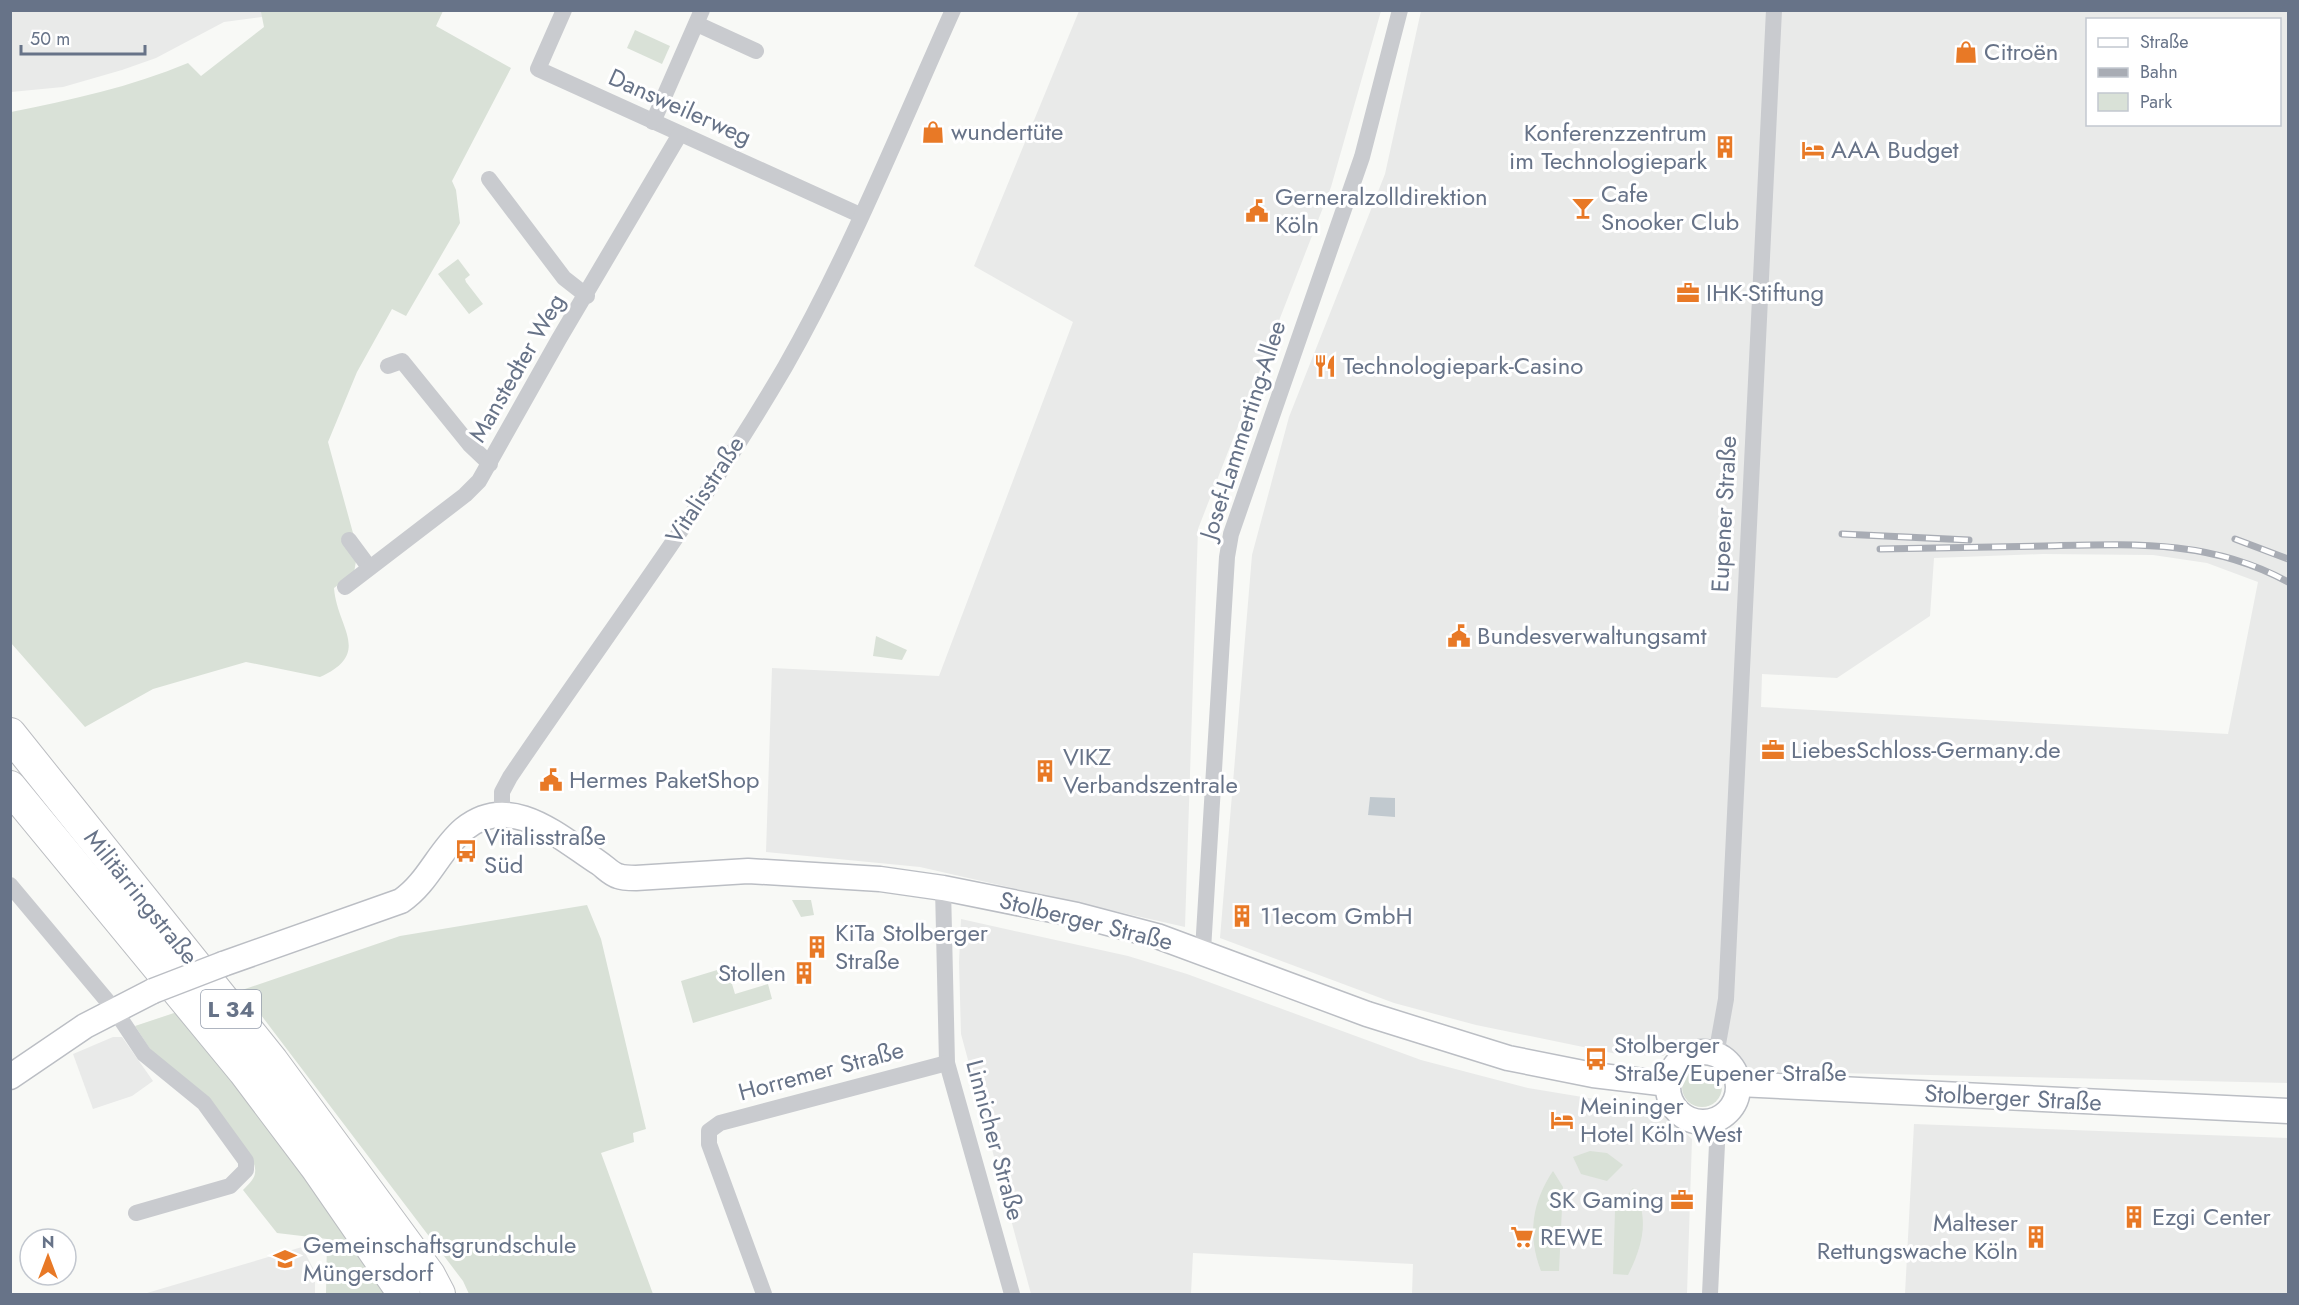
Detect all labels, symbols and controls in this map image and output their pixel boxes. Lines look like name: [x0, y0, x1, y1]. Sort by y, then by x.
scale bar: [21, 18, 146, 56]
legend: [2086, 18, 2281, 126]
text: 50 m: [30, 26, 70, 52]
text: Straße: [2140, 29, 2188, 55]
place label: Citroën: [1984, 34, 2058, 69]
shop icon: Citroën: [1953, 39, 1979, 65]
street label: Dansweilerweg: [603, 59, 757, 154]
text: Bahn: [2140, 59, 2178, 85]
text: Park: [2140, 89, 2172, 115]
place label: wundertüte: [951, 114, 1063, 149]
place label: Konferenzzentrum im Technologiepark: [1509, 115, 1707, 178]
shop icon: wundertüte: [920, 119, 946, 145]
place label: AAA Budget: [1831, 132, 1959, 167]
building icon: Konferenzzentrum im Technologiepark: [1712, 134, 1738, 160]
hotel icon: AAA Budget: [1800, 137, 1826, 163]
place label: Cafe Snooker Club: [1601, 176, 1739, 239]
place label: Gerneralzolldirektion Köln: [1275, 179, 1488, 242]
bar icon: Cafe Snooker Club: [1570, 195, 1596, 221]
public building icon: Gerneralzolldirektion Köln: [1244, 198, 1270, 224]
place label: IHK-Stiftung: [1706, 275, 1824, 310]
office icon: IHK-Stiftung: [1675, 280, 1701, 306]
street label: Manstedter Weg: [460, 287, 573, 449]
street label: Josef-Lammerting-Allee: [1190, 316, 1294, 547]
place label: Technologiepark-Casino: [1343, 348, 1583, 383]
restaurant icon: Technologiepark-Casino: [1312, 353, 1338, 379]
street label: Vitalisstraße: [657, 429, 752, 550]
street label: Eupener Straße: [1702, 435, 1745, 593]
place label: Bundesverwaltungsamt: [1477, 618, 1707, 653]
public building icon: Bundesverwaltungsamt: [1446, 623, 1472, 649]
place label: LiebesSchloss-Germany.de: [1791, 732, 2061, 767]
office icon: LiebesSchloss-Germany.de: [1760, 737, 1786, 763]
place label: VIKZ Verbandszentrale: [1063, 739, 1238, 802]
building icon: VIKZ Verbandszentrale: [1032, 758, 1058, 784]
place label: Hermes PaketShop: [569, 762, 760, 797]
public building icon: Hermes PaketShop: [538, 767, 564, 793]
place label: Vitalisstraße Süd: [484, 819, 606, 882]
street label: Militärringstraße: [76, 822, 207, 972]
bus stop icon: Vitalisstraße Süd: [453, 838, 479, 864]
street label: Stolberger Straße: [996, 882, 1176, 959]
place label: 11ecom GmbH: [1260, 898, 1413, 933]
building icon: 11ecom GmbH: [1229, 903, 1255, 929]
place label: KiTa Stolberger Straße: [835, 915, 989, 978]
building icon: KiTa Stolberger Straße: [804, 934, 830, 960]
place label: Stollen: [718, 955, 786, 990]
building icon: Stollen: [791, 960, 817, 986]
road number: L 34: [201, 990, 261, 1028]
place label: Stolberger Straße/Eupener Straße: [1614, 1027, 1847, 1090]
street label: Horremer Straße: [734, 1032, 907, 1109]
bus stop icon: Stolberger Straße/Eupener Straße: [1583, 1046, 1609, 1072]
street label: Linnicher Straße: [957, 1056, 1034, 1224]
street label: Stolberger Straße: [1923, 1075, 2103, 1120]
place label: Meininger Hotel Köln West: [1580, 1088, 1742, 1151]
hotel icon: Meininger Hotel Köln West: [1549, 1107, 1575, 1133]
place label: SK Gaming: [1549, 1182, 1664, 1217]
office icon: SK Gaming: [1669, 1187, 1695, 1213]
place label: Ezgi Center: [2152, 1199, 2272, 1234]
building icon: Ezgi Center: [2121, 1204, 2147, 1230]
place label: Malteser Rettungswache Köln: [1817, 1205, 2019, 1268]
place label: REWE: [1540, 1219, 1604, 1254]
supermarket icon: REWE: [1509, 1224, 1535, 1250]
building icon: Malteser Rettungswache Köln: [2023, 1224, 2049, 1250]
north arrow: [18, 1227, 78, 1287]
place label: Gemeinschaftsgrundschule Müngersdorf: [303, 1227, 576, 1290]
text: N: [42, 1231, 54, 1254]
school or university icon: Gemeinschaftsgrundschule Müngersdorf: [272, 1246, 298, 1272]

